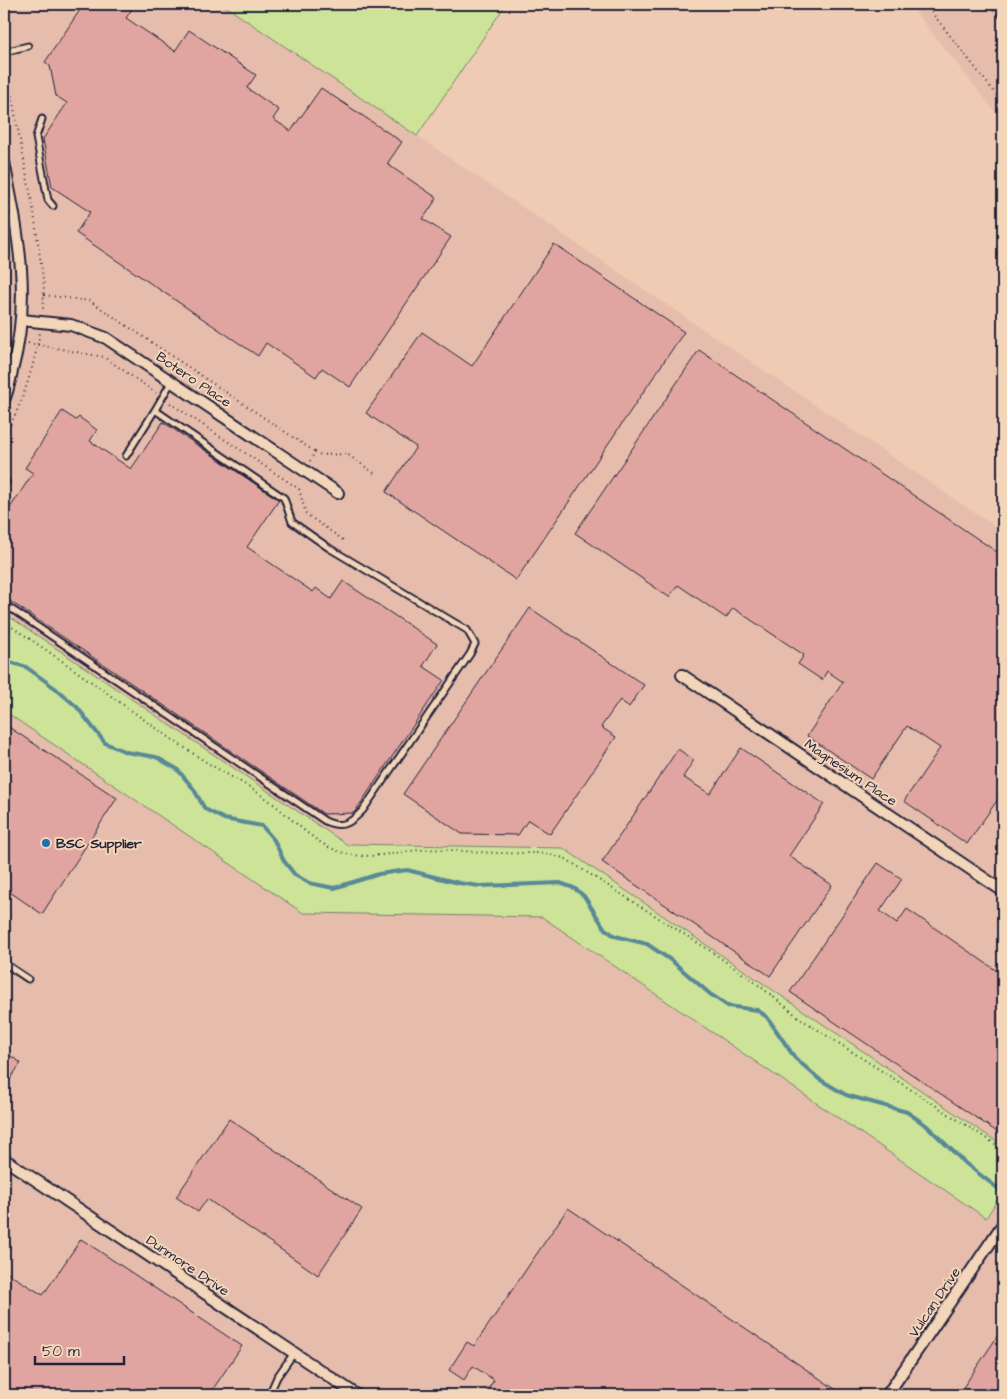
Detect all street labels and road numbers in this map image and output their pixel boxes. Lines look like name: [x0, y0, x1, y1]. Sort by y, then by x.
street label: Botero Place: [152, 347, 235, 413]
street label: Magnesium Place: [800, 734, 901, 812]
street label: Dunmore Drive: [142, 1231, 233, 1301]
street label: Vulcan Drive: [904, 1263, 966, 1341]

